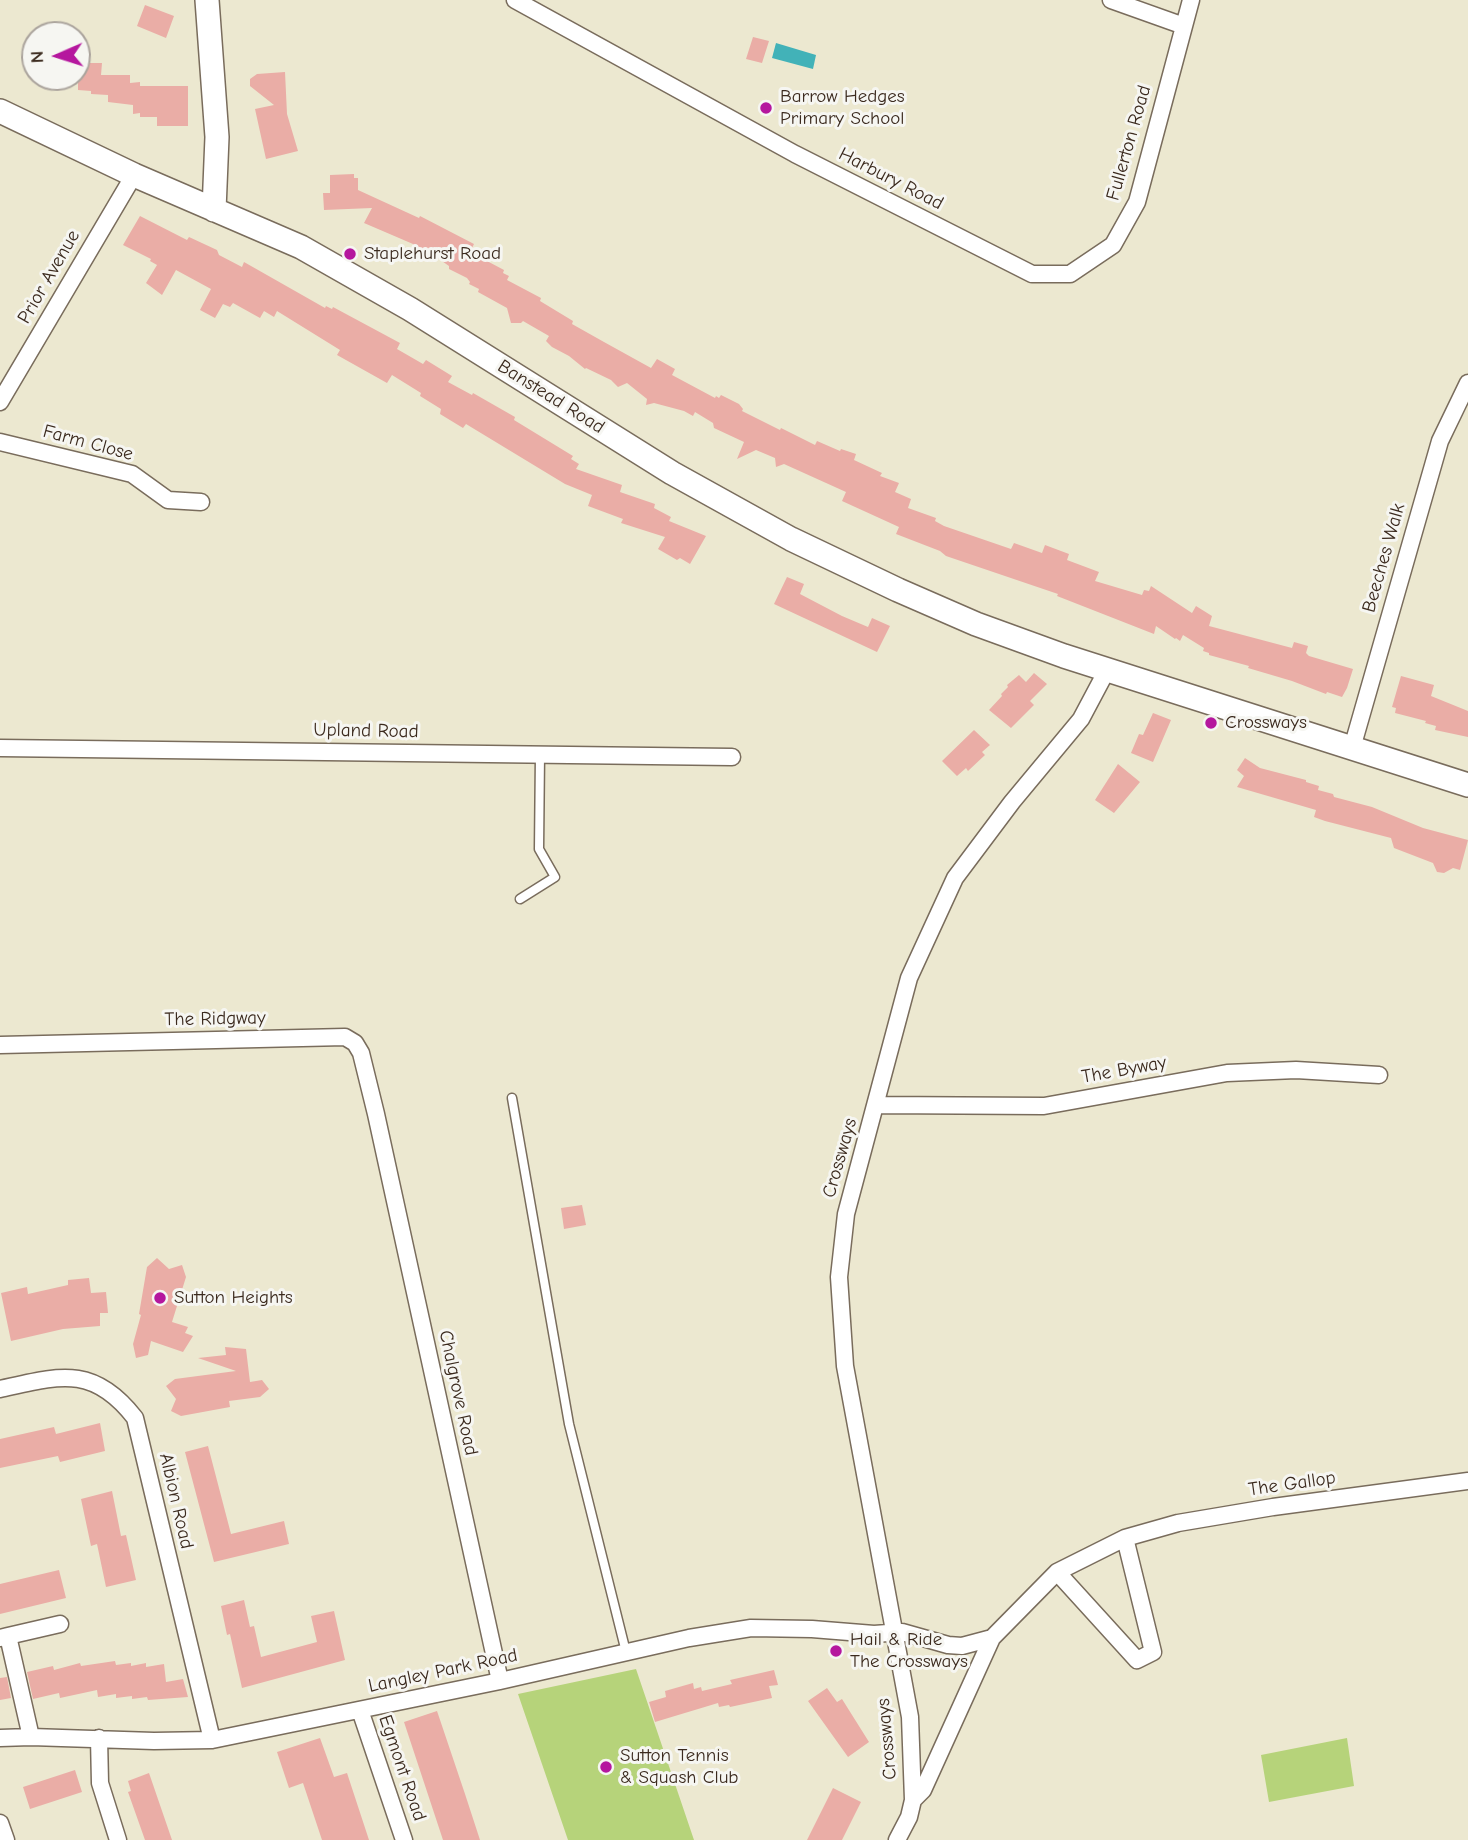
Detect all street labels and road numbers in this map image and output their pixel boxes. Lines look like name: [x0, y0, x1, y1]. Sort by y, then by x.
street label: Fullerton Road: [1102, 83, 1156, 203]
street label: Harbury Road: [835, 143, 947, 215]
street label: Prior Avenue: [13, 226, 85, 328]
street label: Banstead Road: [493, 355, 609, 439]
street label: Farm Close: [40, 420, 136, 466]
street label: Beeches Walk: [1358, 501, 1410, 615]
street label: Upland Road: [313, 719, 419, 743]
street label: The Ridgway: [164, 1007, 266, 1031]
street label: The Byway: [1080, 1051, 1168, 1089]
street label: Crossways: [818, 1116, 862, 1200]
street label: Chalgrove Road: [434, 1328, 482, 1458]
street label: Albion Road: [154, 1451, 198, 1551]
street label: The Gallop: [1247, 1467, 1337, 1501]
street label: Langley Park Road: [366, 1644, 520, 1698]
street label: Crossways: [872, 1697, 902, 1781]
street label: Egmont Road: [373, 1712, 431, 1824]

